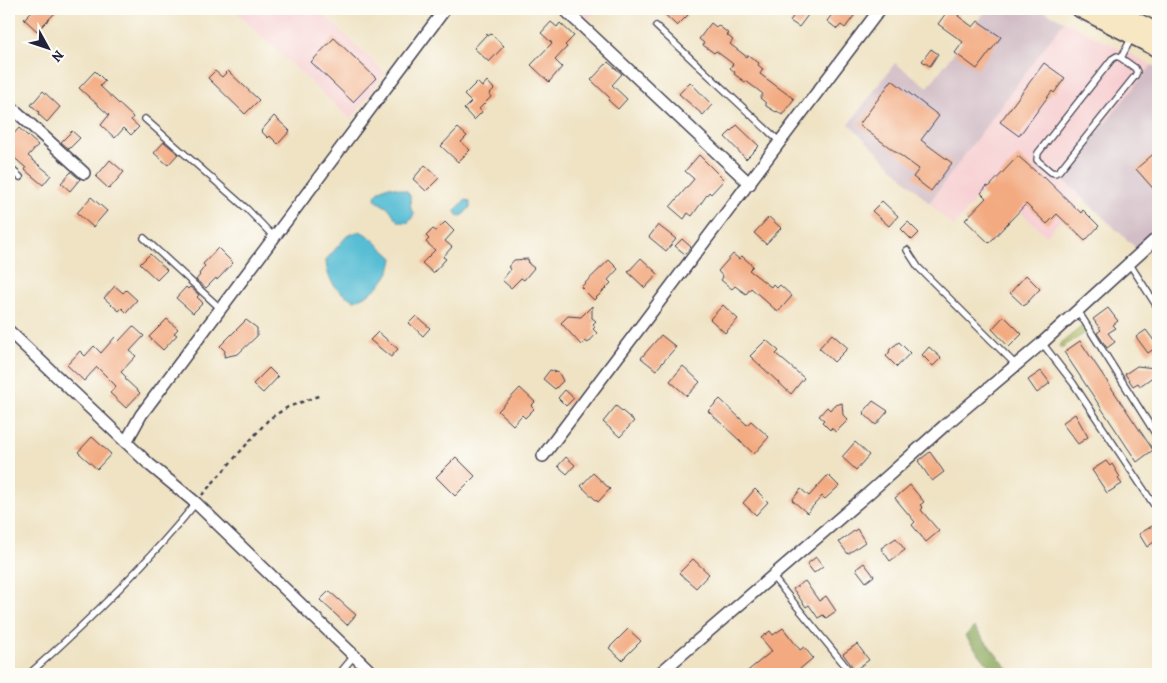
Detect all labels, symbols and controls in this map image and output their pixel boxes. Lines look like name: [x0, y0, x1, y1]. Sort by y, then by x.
north arrow: [22, 22, 72, 72]
text: N: [47, 46, 68, 66]

